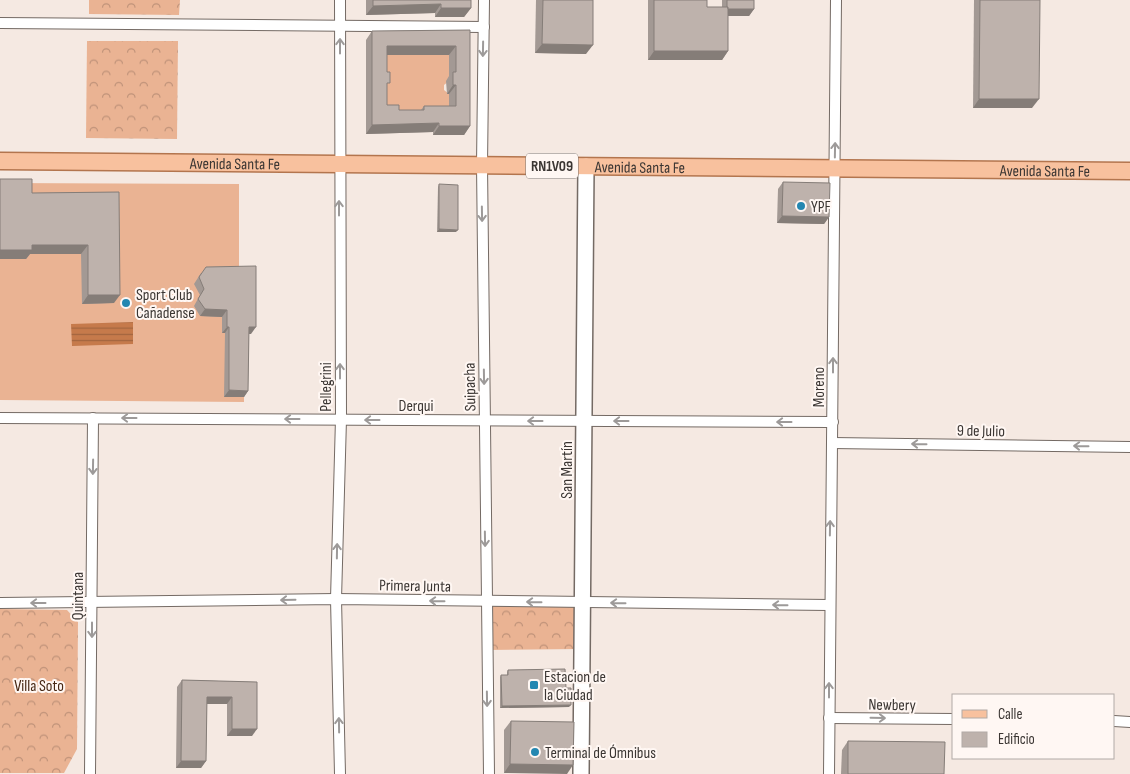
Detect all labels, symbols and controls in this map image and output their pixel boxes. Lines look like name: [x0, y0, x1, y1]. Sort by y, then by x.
one-way arrow: [335, 38, 345, 54]
one-way arrow: [479, 40, 488, 56]
one-way arrow: [830, 143, 840, 159]
road number: RN1V09: [526, 154, 578, 178]
street label: Avenida Santa Fe: [189, 155, 280, 174]
street label: Avenida Santa Fe: [594, 158, 685, 178]
street label: Avenida Santa Fe: [999, 162, 1090, 182]
place label: YPF: [811, 198, 831, 217]
one-way arrow: [334, 200, 344, 216]
marker: YPF: [795, 200, 807, 212]
one-way arrow: [477, 206, 487, 222]
place label: Sport Club Cañadense: [136, 286, 195, 323]
marker: Sport Club Cañadense: [120, 297, 132, 309]
one-way arrow: [828, 358, 838, 374]
street label: Pellegrini: [317, 362, 336, 412]
street label: Suipacha: [461, 362, 480, 411]
one-way arrow: [335, 363, 345, 379]
street label: Moreno: [810, 367, 829, 407]
one-way arrow: [479, 368, 489, 384]
street label: Derqui: [399, 397, 433, 416]
one-way arrow: [122, 413, 138, 423]
one-way arrow: [284, 414, 300, 424]
one-way arrow: [365, 415, 381, 425]
one-way arrow: [527, 416, 544, 426]
one-way arrow: [614, 416, 630, 426]
one-way arrow: [776, 417, 792, 427]
street label: 9 de Julio: [957, 422, 1005, 441]
one-way arrow: [911, 439, 928, 449]
street label: San Martín: [558, 441, 577, 499]
one-way arrow: [1074, 441, 1090, 451]
one-way arrow: [88, 458, 98, 475]
one-way arrow: [826, 520, 835, 536]
one-way arrow: [480, 530, 490, 547]
one-way arrow: [333, 543, 342, 559]
street label: Quintana: [69, 572, 88, 620]
street label: Primera Junta: [379, 576, 451, 597]
one-way arrow: [280, 595, 296, 605]
one-way arrow: [429, 596, 446, 606]
one-way arrow: [526, 597, 542, 607]
one-way arrow: [30, 598, 46, 608]
one-way arrow: [610, 598, 626, 608]
one-way arrow: [773, 600, 789, 610]
one-way arrow: [87, 621, 96, 637]
place label: Estacion de la Ciudad: [544, 668, 606, 705]
park label: Villa Soto: [14, 677, 64, 696]
marker: Estacion de la Ciudad: [528, 679, 540, 691]
one-way arrow: [824, 683, 834, 699]
one-way arrow: [483, 691, 492, 707]
legend: [952, 694, 1115, 759]
street label: Newbery: [868, 696, 916, 715]
text: Calle: [998, 705, 1022, 724]
one-way arrow: [870, 714, 886, 723]
one-way arrow: [334, 718, 344, 734]
text: Edificio: [998, 730, 1035, 749]
place label: Terminal de Ómnibus: [545, 744, 656, 763]
marker: Terminal de Ómnibus: [529, 746, 541, 758]

